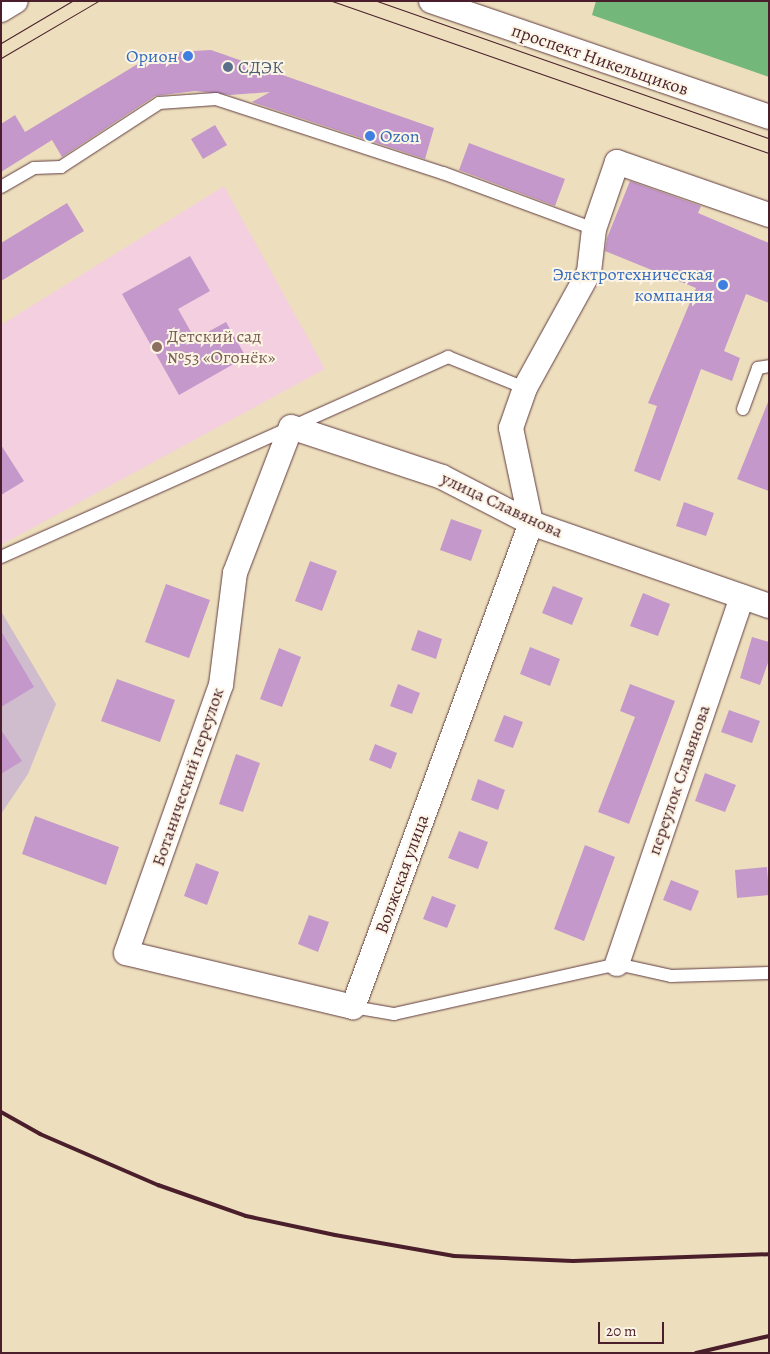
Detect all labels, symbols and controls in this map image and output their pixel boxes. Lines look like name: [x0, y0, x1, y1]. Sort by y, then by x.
street label: проспект Никельщиков: [509, 20, 691, 100]
place label: Орион: [126, 45, 178, 67]
marker: Орион: [182, 50, 194, 62]
place label: СДЭК: [238, 56, 283, 78]
marker: СДЭК: [222, 61, 234, 73]
place label: Ozon: [380, 125, 420, 147]
marker: Ozon: [364, 130, 376, 142]
place label: Электротехническая компания: [553, 264, 713, 306]
marker: Электротехническая компания: [717, 279, 729, 291]
place label: Детский сад №53 «Огонёк»: [167, 326, 275, 368]
marker: Детский сад №53 «Огонёк»: [151, 341, 163, 353]
street label: улица Славянова: [438, 467, 566, 543]
street label: Ботанический переулок: [147, 685, 229, 869]
street label: переулок Славянова: [643, 702, 715, 858]
street label: Волжская улица: [370, 812, 434, 936]
scale bar: [600, 1312, 666, 1344]
text: 20 m: [606, 1321, 637, 1341]

